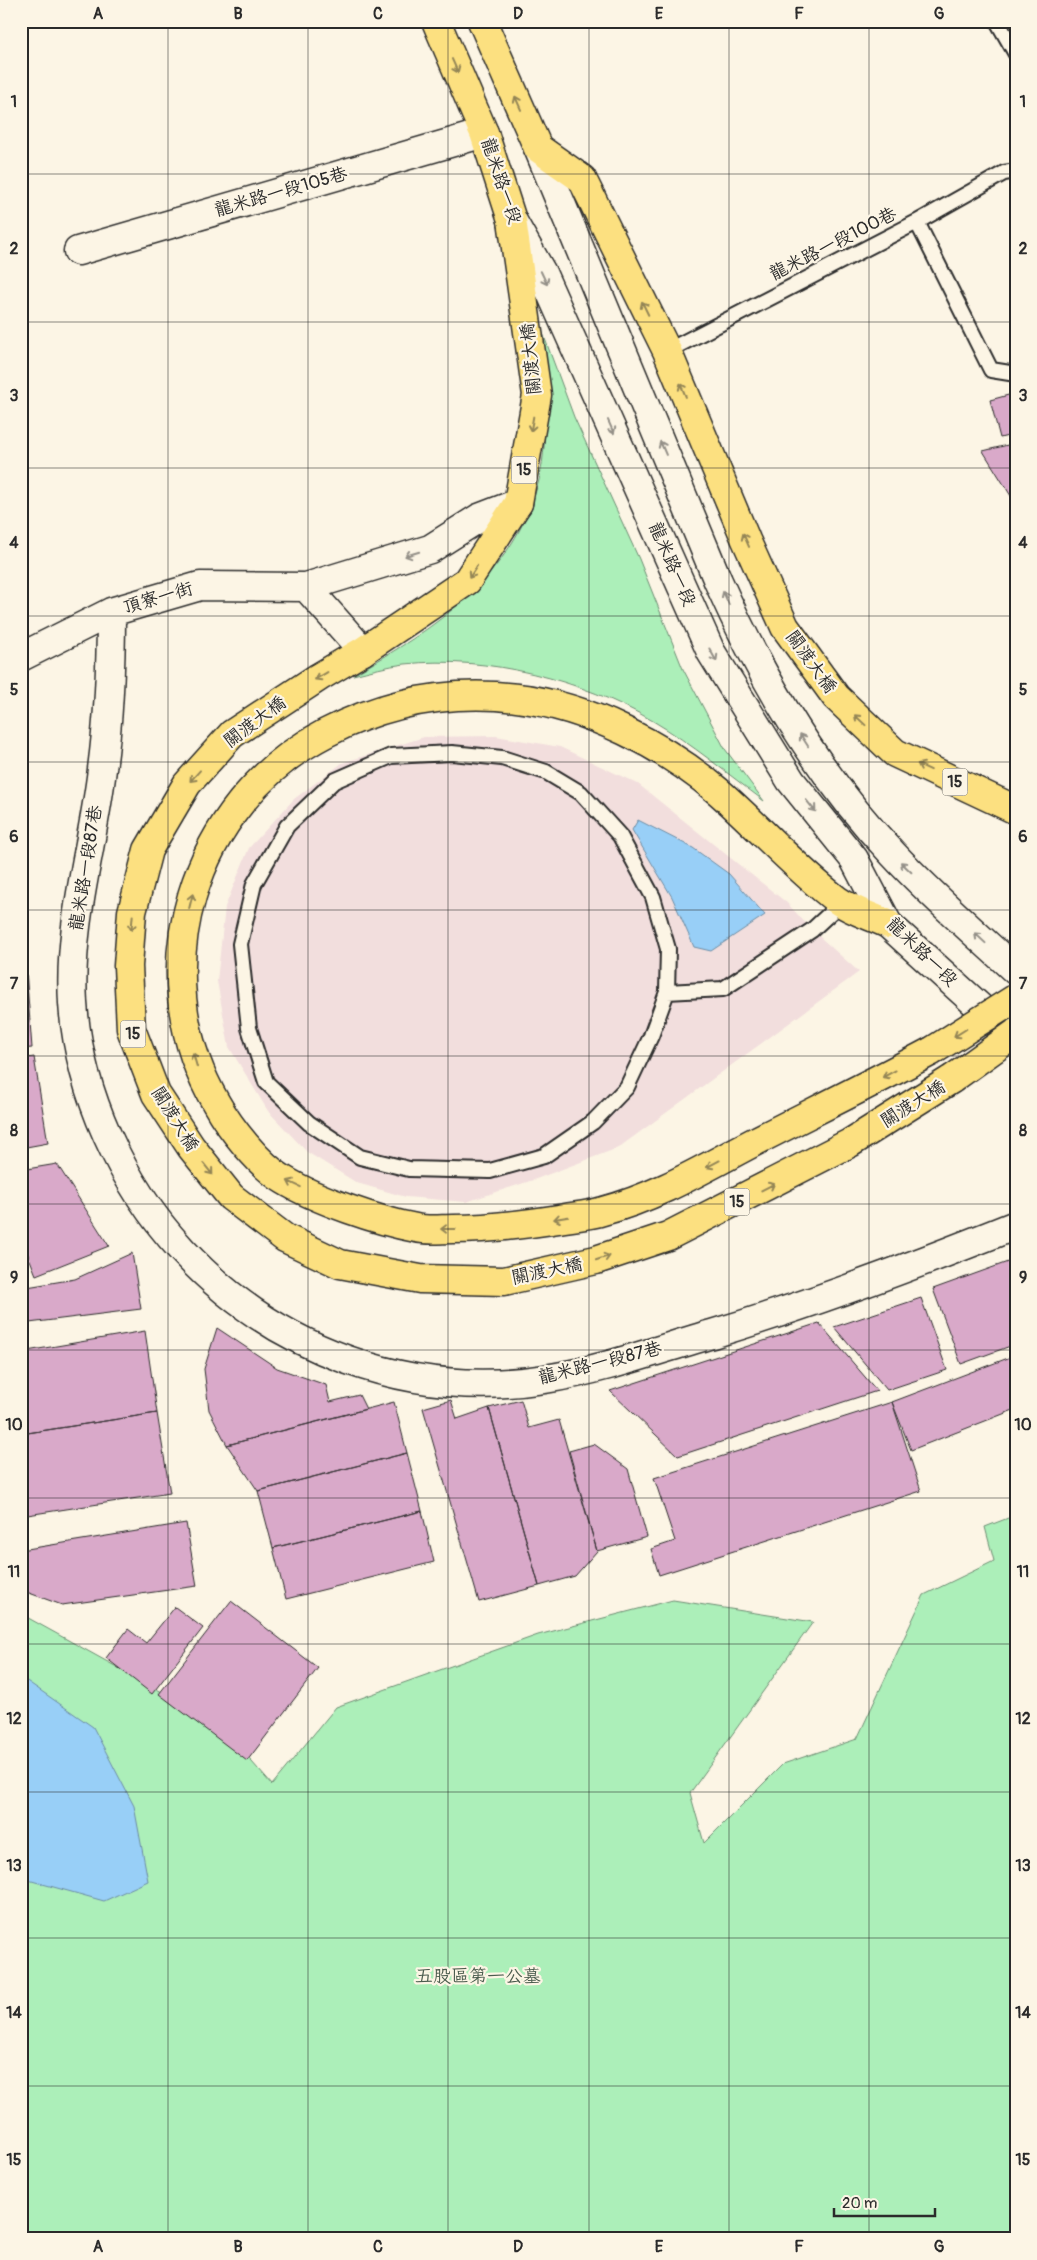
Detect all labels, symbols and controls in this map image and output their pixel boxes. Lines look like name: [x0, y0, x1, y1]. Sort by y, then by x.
text: A: [93, 4, 104, 24]
text: B: [233, 4, 243, 24]
text: C: [373, 4, 383, 24]
text: D: [513, 4, 523, 24]
text: E: [655, 4, 664, 24]
text: F: [794, 4, 804, 24]
text: G: [934, 4, 945, 24]
one-way arrow: [451, 58, 461, 73]
text: 1: [11, 92, 17, 112]
text: 1: [1020, 92, 1026, 112]
one-way arrow: [513, 96, 523, 111]
street label: 龍米路一段: [475, 135, 527, 227]
street label: 龍米路一段105巷: [212, 162, 350, 222]
street label: 龍米路一段100巷: [766, 202, 900, 286]
text: 2: [10, 239, 19, 259]
text: 2: [1019, 239, 1028, 259]
one-way arrow: [540, 270, 550, 285]
one-way arrow: [640, 300, 650, 315]
street label: 關渡大橋: [516, 322, 546, 396]
one-way arrow: [678, 383, 687, 398]
text: 3: [10, 386, 19, 406]
text: 3: [1019, 386, 1028, 406]
one-way arrow: [527, 416, 536, 432]
one-way arrow: [606, 419, 616, 434]
one-way arrow: [657, 441, 667, 456]
road number: 15: [512, 456, 536, 484]
street label: 龍米路一段: [643, 518, 701, 610]
text: 4: [9, 533, 19, 553]
one-way arrow: [740, 533, 750, 548]
text: 4: [1018, 533, 1028, 553]
one-way arrow: [404, 550, 420, 560]
one-way arrow: [468, 565, 478, 579]
street label: 頂寮一街: [120, 577, 196, 619]
one-way arrow: [720, 591, 730, 606]
street label: 關渡大橋: [781, 626, 841, 698]
one-way arrow: [708, 647, 718, 662]
one-way arrow: [315, 671, 329, 681]
text: 5: [10, 680, 19, 700]
text: 5: [1019, 680, 1028, 700]
street label: 關渡大橋: [219, 691, 291, 753]
one-way arrow: [853, 714, 866, 726]
one-way arrow: [799, 733, 809, 747]
one-way arrow: [917, 762, 932, 771]
one-way arrow: [189, 769, 200, 782]
road number: 15: [942, 769, 968, 796]
one-way arrow: [805, 799, 816, 812]
street label: 龍米路一段87巷: [65, 804, 107, 932]
text: 6: [9, 827, 19, 847]
text: 6: [1018, 827, 1028, 847]
one-way arrow: [900, 861, 912, 873]
one-way arrow: [187, 893, 196, 909]
street label: 龍米路一段: [882, 912, 962, 992]
one-way arrow: [127, 914, 136, 930]
one-way arrow: [974, 932, 987, 944]
text: 7: [10, 974, 19, 994]
text: 7: [1019, 974, 1028, 994]
road number: 15: [120, 1021, 146, 1048]
one-way arrow: [953, 1028, 967, 1038]
one-way arrow: [190, 1053, 199, 1069]
one-way arrow: [882, 1069, 897, 1079]
street label: 關渡大橋: [876, 1075, 950, 1133]
street label: 關渡大橋: [146, 1082, 204, 1156]
text: 8: [10, 1121, 18, 1141]
text: 8: [1019, 1121, 1027, 1141]
one-way arrow: [706, 1159, 721, 1169]
one-way arrow: [203, 1162, 214, 1175]
one-way arrow: [287, 1179, 302, 1189]
one-way arrow: [760, 1182, 775, 1192]
road number: 15: [724, 1188, 750, 1216]
one-way arrow: [554, 1214, 570, 1224]
one-way arrow: [440, 1224, 456, 1234]
street label: 關渡大橋: [509, 1252, 585, 1290]
one-way arrow: [594, 1253, 610, 1262]
text: 9: [10, 1268, 18, 1288]
text: 9: [1019, 1268, 1027, 1288]
street label: 龍米路一段87巷: [536, 1337, 664, 1389]
text: 10: [5, 1415, 23, 1435]
text: 10: [1014, 1415, 1032, 1435]
text: 11: [8, 1562, 20, 1582]
text: 11: [1017, 1562, 1029, 1582]
text: 12: [6, 1709, 22, 1729]
text: 12: [1015, 1709, 1031, 1729]
text: 13: [6, 1856, 22, 1876]
text: 13: [1015, 1856, 1031, 1876]
park label: 五股區第一公墓: [415, 1965, 541, 1988]
text: 14: [6, 2003, 22, 2023]
text: 14: [1015, 2003, 1031, 2023]
text: 15: [7, 2150, 22, 2170]
text: 15: [1016, 2150, 1031, 2170]
scale bar: [834, 2185, 936, 2217]
text: 20 m: [842, 2194, 877, 2213]
text: A: [93, 2237, 104, 2257]
text: B: [233, 2237, 243, 2257]
text: C: [373, 2237, 383, 2257]
text: D: [513, 2237, 523, 2257]
text: E: [655, 2237, 664, 2257]
text: F: [794, 2237, 804, 2257]
text: G: [934, 2237, 945, 2257]

